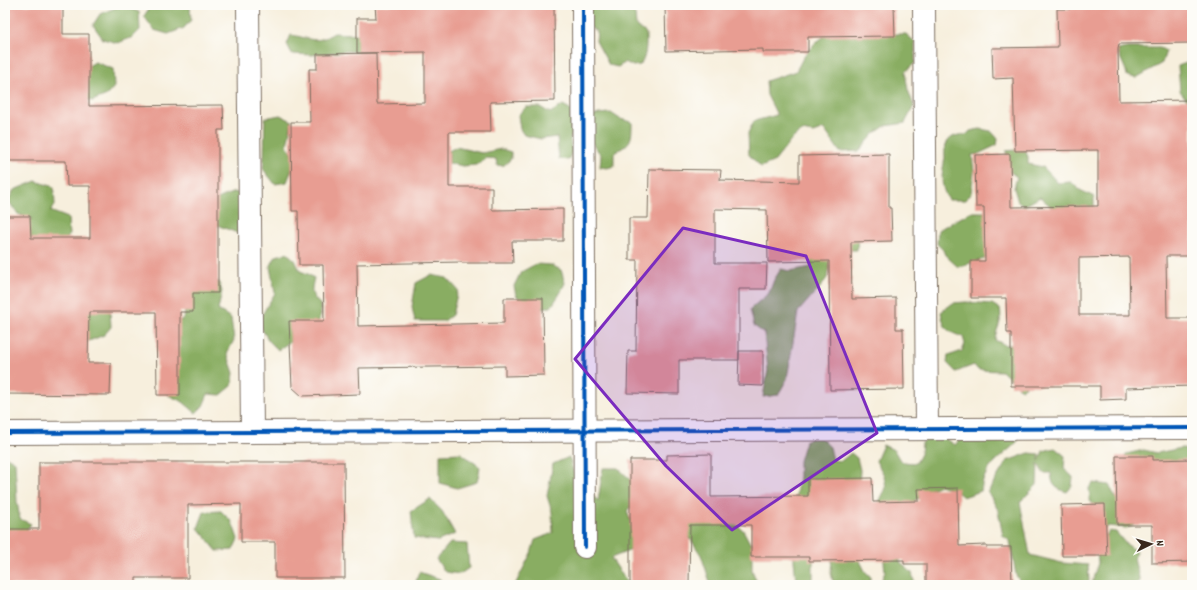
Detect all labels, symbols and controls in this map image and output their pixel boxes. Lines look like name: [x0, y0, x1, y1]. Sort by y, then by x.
north arrow: [1131, 524, 1171, 564]
text: N: [1151, 540, 1167, 547]

